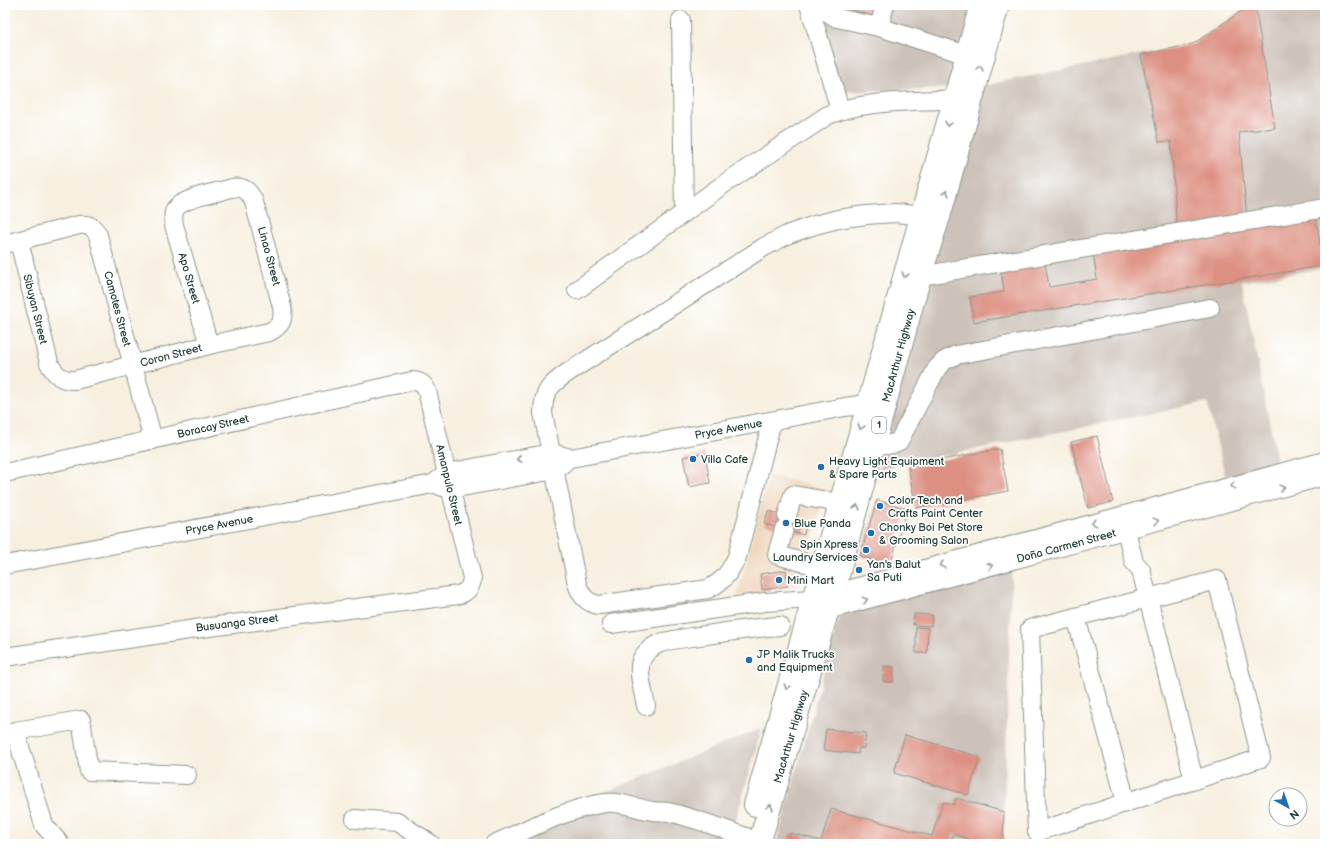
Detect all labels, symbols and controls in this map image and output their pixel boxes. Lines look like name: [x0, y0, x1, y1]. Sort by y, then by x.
one-way arrow: [975, 65, 984, 72]
one-way arrow: [944, 120, 953, 127]
one-way arrow: [941, 190, 950, 197]
street label: Linao Street: [255, 225, 283, 288]
street label: Apo Street: [176, 251, 203, 305]
street label: Camotes Street: [101, 270, 134, 348]
one-way arrow: [901, 272, 910, 279]
street label: Sibuyan Street: [21, 273, 51, 346]
street label: MacArthur Highway: [879, 307, 917, 404]
street label: Coron Street: [139, 341, 204, 369]
street label: Boracay Street: [176, 411, 250, 440]
street label: Pryce Avenue: [694, 416, 764, 441]
road number: 1: [872, 417, 886, 433]
one-way arrow: [857, 424, 866, 431]
street label: Amanpulo Street: [434, 443, 466, 527]
place label: Villa Cafe: [701, 453, 748, 466]
marker: Villa Cafe: [688, 454, 698, 464]
one-way arrow: [516, 455, 522, 463]
place label: Heavy Light Equipment & Spare Parts: [829, 455, 945, 481]
marker: Heavy Light Equipment & Spare Parts: [816, 462, 826, 472]
one-way arrow: [1230, 481, 1237, 489]
one-way arrow: [1278, 484, 1285, 493]
place label: Color Tech and Crafts Paint Center: [888, 494, 984, 520]
marker: Color Tech and Crafts Paint Center: [875, 501, 885, 511]
one-way arrow: [852, 504, 861, 511]
street label: Pryce Avenue: [184, 512, 255, 537]
place label: Blue Panda: [794, 517, 851, 530]
marker: Blue Panda: [781, 518, 791, 528]
one-way arrow: [1153, 518, 1160, 526]
one-way arrow: [1091, 519, 1098, 527]
place label: Chonky Boi Pet Store & Grooming Salon: [879, 521, 983, 547]
street label: Doña Carmen Street: [1015, 526, 1118, 565]
marker: Chonky Boi Pet Store & Grooming Salon: [866, 528, 876, 538]
place label: Spin Xpress Laundry Services: [773, 538, 859, 564]
marker: Spin Xpress Laundry Services: [861, 545, 871, 555]
place label: Yan's Balut Sa Puti: [866, 558, 921, 584]
one-way arrow: [939, 560, 945, 568]
one-way arrow: [987, 562, 994, 571]
marker: Yan's Balut Sa Puti: [854, 565, 864, 575]
place label: Mini Mart: [787, 574, 835, 587]
marker: Mini Mart: [774, 575, 784, 585]
one-way arrow: [861, 596, 868, 605]
street label: Busuanga Street: [195, 611, 280, 635]
place label: JP Malik Trucks and Equipment: [757, 648, 835, 674]
marker: JP Malik Trucks and Equipment: [744, 655, 754, 665]
one-way arrow: [784, 684, 792, 690]
street label: MacArthur Highway: [771, 688, 810, 785]
north arrow: [1268, 787, 1308, 827]
one-way arrow: [765, 803, 774, 810]
text: N: [1287, 807, 1301, 822]

